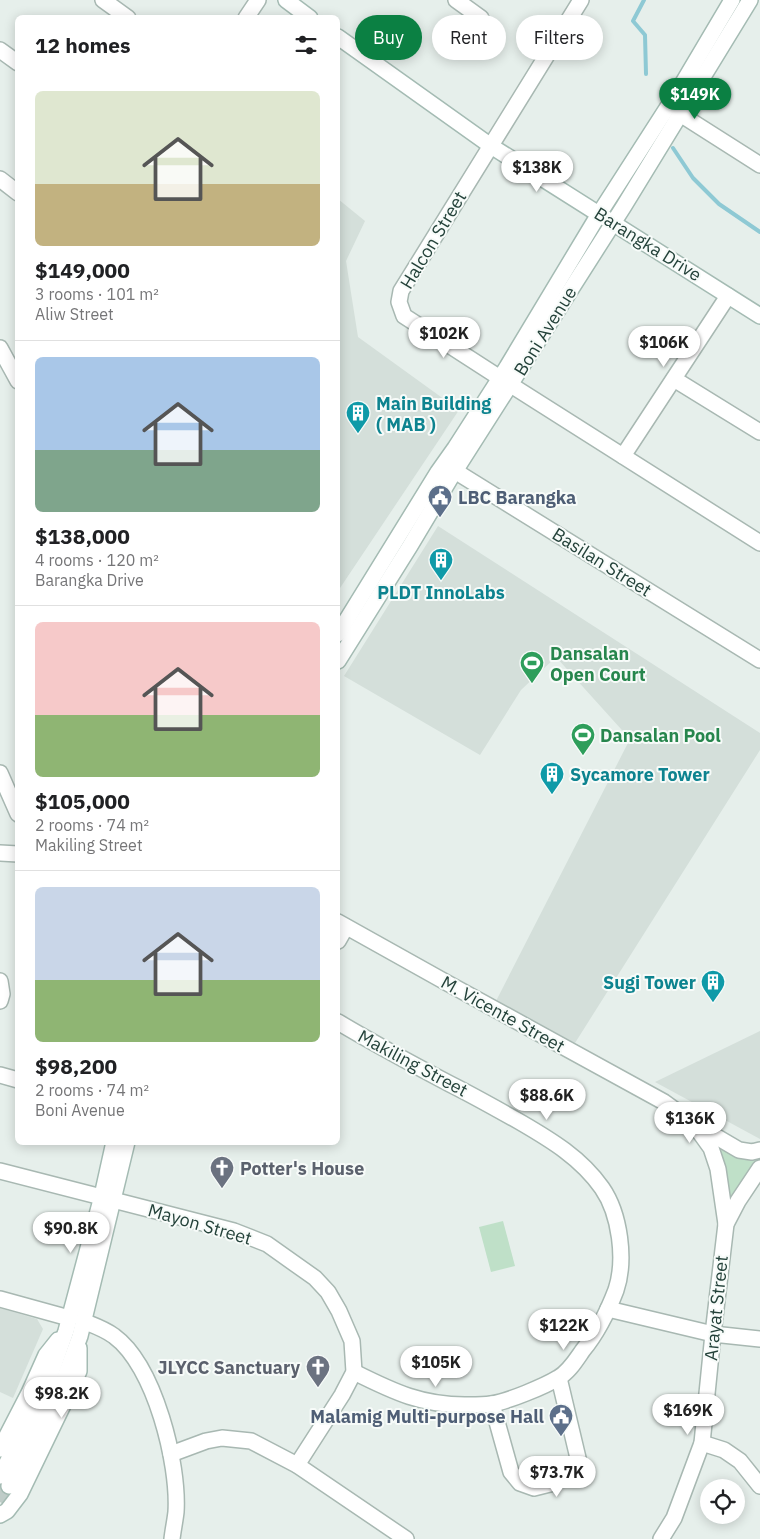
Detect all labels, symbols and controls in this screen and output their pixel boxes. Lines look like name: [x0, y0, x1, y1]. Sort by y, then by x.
chip: Buy: [355, 15, 422, 60]
chip: Rent: [432, 15, 506, 60]
chip: Filters: [516, 15, 603, 60]
text: 12 homes: [35, 31, 131, 59]
icon: filters: [292, 31, 320, 59]
pin: $149K: [660, 78, 730, 120]
text: $149K: [670, 84, 720, 104]
icon: home: [133, 124, 223, 214]
pin: $138K: [502, 150, 572, 193]
text: $138K: [512, 157, 562, 177]
street label: Halcon Street: [395, 187, 471, 293]
street label: Barangka Drive: [590, 202, 706, 286]
text: $149,000: [35, 256, 130, 284]
street label: Boni Avenue: [509, 282, 582, 380]
text: 3 rooms · 101 m²: [35, 284, 159, 304]
text: Aliw Street: [35, 304, 114, 324]
pin: $102K: [409, 316, 479, 359]
text: $102K: [419, 323, 469, 343]
pin: $106K: [629, 326, 699, 368]
text: $106K: [639, 332, 689, 352]
icon: home: [133, 389, 223, 479]
place label: Main Building ( MAB ): [376, 392, 491, 436]
building icon: Main Building ( MAB ): [345, 400, 371, 434]
public building icon: LBC Barangka: [427, 484, 453, 518]
place label: LBC Barangka: [458, 486, 576, 509]
text: $138,000: [35, 522, 130, 550]
street label: Basilan Street: [548, 522, 656, 602]
building icon: PLDT InnoLabs: [428, 547, 454, 581]
text: 4 rooms · 120 m²: [35, 550, 159, 570]
text: Barangka Drive: [35, 570, 144, 590]
place label: PLDT InnoLabs: [377, 581, 505, 604]
place label: Dansalan Open Court: [550, 642, 646, 686]
sports icon: Dansalan Open Court: [519, 650, 545, 684]
icon: home: [133, 654, 223, 744]
sports icon: Dansalan Pool: [570, 722, 596, 756]
place label: Dansalan Pool: [600, 724, 721, 747]
building icon: Sycamore Tower: [539, 761, 565, 795]
place label: Sycamore Tower: [570, 763, 710, 786]
text: $105,000: [35, 787, 130, 815]
text: 2 rooms · 74 m²: [35, 815, 149, 835]
text: Makiling Street: [35, 835, 143, 855]
icon: home: [133, 919, 223, 1009]
building icon: Sugi Tower: [700, 969, 726, 1003]
street label: M. Vicente Street: [437, 970, 569, 1058]
place label: Sugi Tower: [603, 971, 696, 994]
street label: Makiling Street: [354, 1024, 472, 1102]
text: $98,200: [35, 1052, 117, 1080]
pin: $88.6K: [506, 1078, 588, 1121]
text: 2 rooms · 74 m²: [35, 1080, 149, 1100]
text: $88.6K: [520, 1085, 574, 1105]
text: Boni Avenue: [35, 1100, 125, 1120]
pin: $136K: [655, 1102, 725, 1144]
text: $136K: [665, 1108, 715, 1128]
church icon: Potter's House: [209, 1155, 235, 1189]
place label: Potter's House: [240, 1157, 364, 1180]
street label: Mayon Street: [145, 1198, 255, 1250]
pin: $90.8K: [30, 1212, 112, 1254]
text: $90.8K: [44, 1218, 98, 1238]
street label: Arayat Street: [699, 1254, 733, 1362]
pin: $122K: [529, 1308, 599, 1351]
text: $122K: [539, 1315, 589, 1335]
pin: $105K: [401, 1346, 471, 1388]
text: $105K: [411, 1352, 461, 1372]
church icon: JLYCC Sanctuary: [305, 1354, 331, 1388]
place label: JLYCC Sanctuary: [157, 1356, 300, 1379]
pin: $98.2K: [21, 1376, 103, 1419]
text: $98.2K: [35, 1383, 89, 1403]
pin: $169K: [653, 1394, 723, 1436]
text: $169K: [663, 1400, 713, 1420]
public building icon: Malamig Multi-purpose Hall: [548, 1403, 574, 1437]
place label: Malamig Multi-purpose Hall: [310, 1405, 545, 1428]
pin: $73.7K: [516, 1456, 598, 1498]
text: $73.7K: [530, 1462, 584, 1482]
map controls: [700, 1479, 745, 1524]
button: locate: [700, 1479, 745, 1524]

